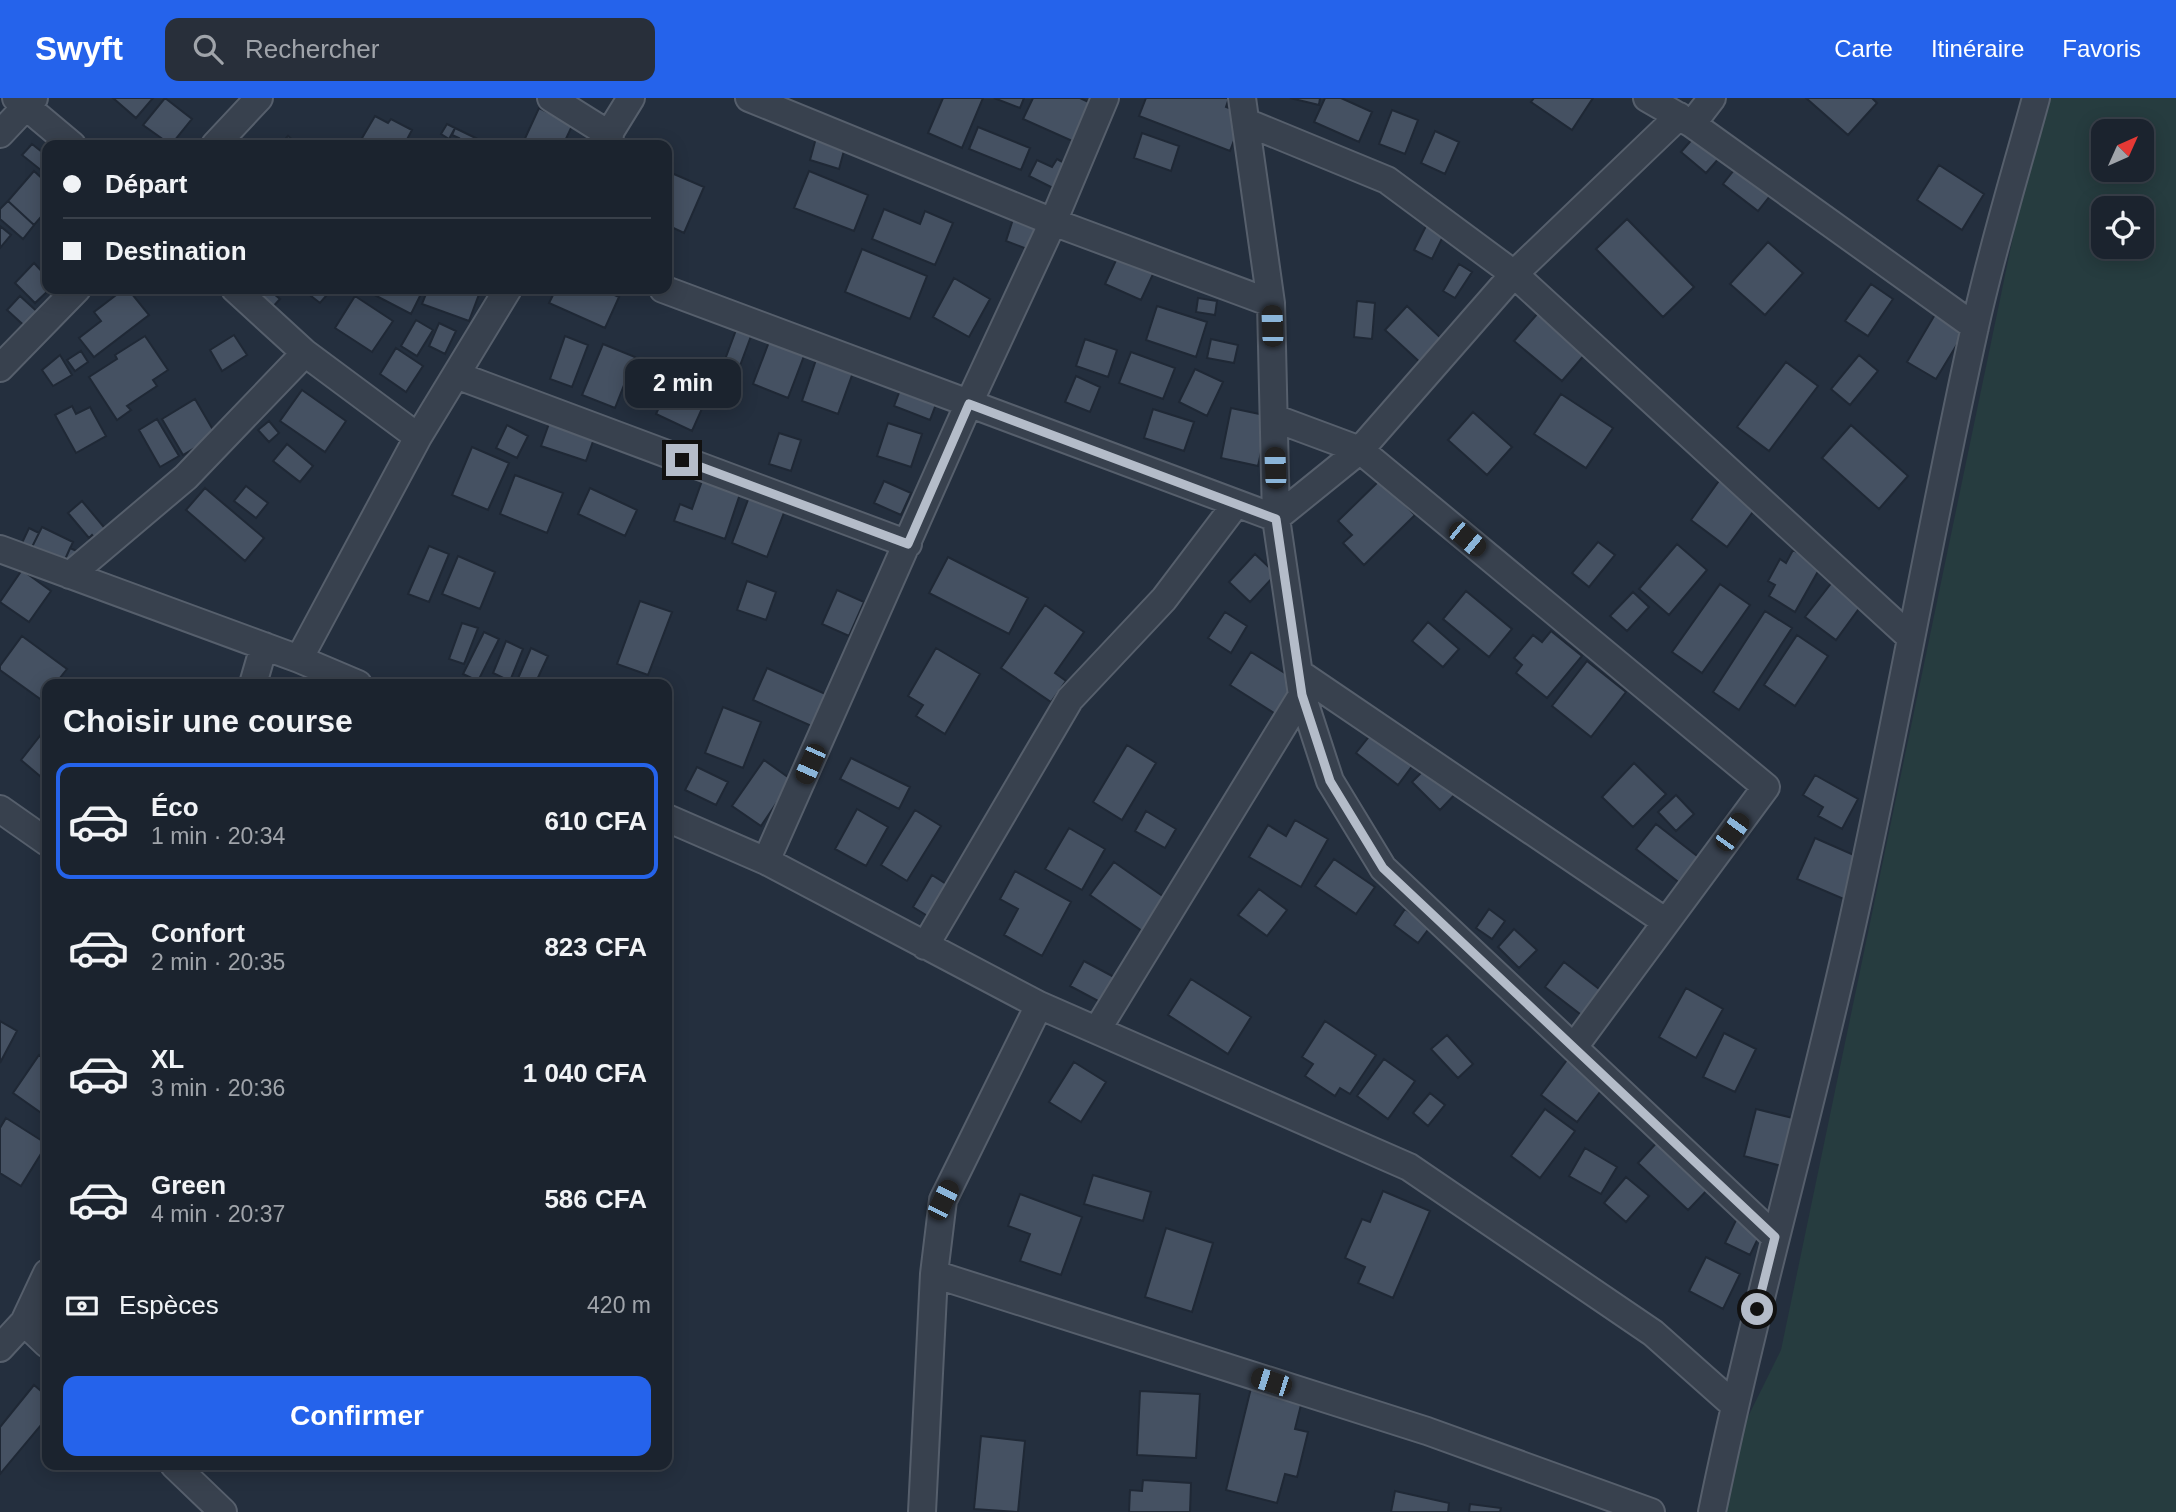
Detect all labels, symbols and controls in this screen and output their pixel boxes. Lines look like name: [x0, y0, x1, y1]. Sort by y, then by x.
search box: [165, 18, 655, 81]
text: Swyft: [35, 30, 123, 67]
icon: search: [189, 30, 227, 68]
text: Rechercher: [245, 34, 379, 64]
text: Carte: [1834, 35, 1893, 62]
text: Itinéraire: [1931, 35, 2024, 62]
text: Favoris: [2062, 35, 2141, 62]
north arrow: [2091, 119, 2154, 182]
map controls: [2091, 119, 2154, 259]
text: Départ: [105, 169, 187, 199]
button: locate: [2091, 196, 2154, 259]
text: Destination: [105, 236, 247, 266]
car: [1261, 305, 1284, 347]
callout: 2 min: [624, 358, 740, 408]
text: 2 min: [653, 370, 713, 396]
route end: [666, 444, 698, 476]
car: [1264, 447, 1287, 489]
car: [1445, 517, 1490, 561]
text: Choisir une course: [63, 703, 353, 739]
car: [792, 741, 829, 787]
icon: car: [67, 790, 130, 853]
text: Éco: [151, 792, 199, 822]
text: 610 CFA: [544, 806, 647, 836]
car: [1712, 809, 1753, 855]
text: 1 min · 20:34: [151, 823, 285, 849]
icon: car: [67, 916, 130, 979]
text: Confort: [151, 918, 245, 948]
text: 823 CFA: [544, 932, 647, 962]
text: 2 min · 20:35: [151, 949, 285, 975]
icon: car: [67, 1042, 130, 1105]
text: XL: [151, 1044, 184, 1074]
text: 1 040 CFA: [523, 1058, 647, 1088]
text: 3 min · 20:36: [151, 1075, 285, 1101]
icon: car: [67, 1168, 130, 1231]
text: Green: [151, 1170, 226, 1200]
car: [925, 1177, 962, 1223]
text: 586 CFA: [544, 1184, 647, 1214]
text: 4 min · 20:37: [151, 1201, 285, 1227]
icon: cash: [63, 1287, 101, 1325]
text: Espèces: [119, 1290, 219, 1320]
text: 420 m: [587, 1292, 651, 1318]
route start: [1741, 1293, 1773, 1325]
car: [1248, 1366, 1295, 1398]
button: Confirmer: [63, 1376, 651, 1456]

